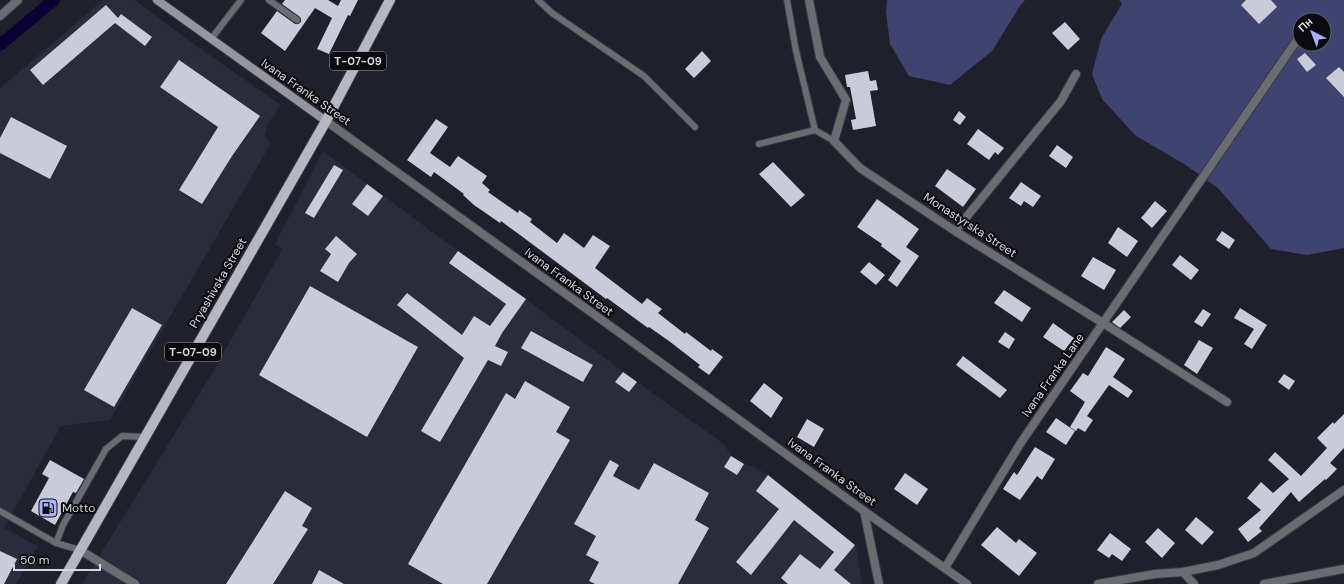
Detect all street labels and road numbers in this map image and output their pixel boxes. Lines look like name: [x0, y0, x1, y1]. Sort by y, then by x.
road number: Т-07-09: [330, 52, 386, 70]
street label: Ivana Franka Street: [258, 55, 354, 129]
street label: Monastyrska Street: [920, 189, 1020, 261]
street label: Pryashivska Street: [186, 235, 251, 331]
street label: Ivana Franka Street: [521, 244, 617, 320]
street label: Ivana Franka Lane: [1018, 330, 1088, 420]
road number: Т-07-09: [165, 343, 221, 361]
street label: Ivana Franka Street: [784, 434, 880, 510]

